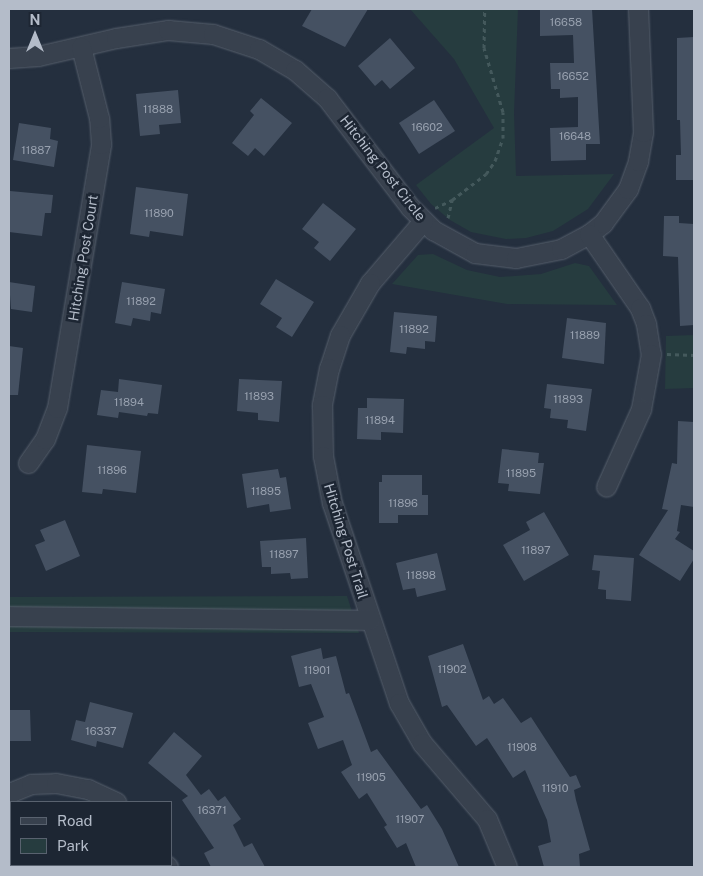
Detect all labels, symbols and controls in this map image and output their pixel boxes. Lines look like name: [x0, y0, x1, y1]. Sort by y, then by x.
north arrow: [10, 10, 60, 60]
text: N: [30, 12, 40, 28]
house number: 16658: [550, 15, 582, 29]
house number: 16652: [557, 69, 589, 83]
house number: 11888: [143, 102, 173, 116]
street label: Hitching Post Circle: [337, 112, 429, 224]
house number: 16602: [411, 120, 443, 134]
house number: 16648: [559, 129, 591, 143]
house number: 11887: [21, 143, 51, 157]
street label: Hitching Post Court: [65, 194, 101, 322]
house number: 11890: [144, 206, 174, 220]
house number: 11892: [126, 294, 156, 308]
house number: 11892: [399, 322, 429, 336]
house number: 11889: [570, 328, 600, 342]
house number: 11893: [244, 389, 274, 403]
house number: 11893: [553, 392, 583, 406]
house number: 11894: [114, 395, 144, 409]
house number: 11894: [365, 413, 395, 427]
house number: 11896: [97, 463, 127, 477]
house number: 11895: [506, 466, 536, 480]
street label: Hitching Post Trail: [320, 481, 372, 601]
house number: 11895: [251, 484, 281, 498]
house number: 11896: [388, 496, 418, 510]
house number: 11897: [521, 543, 551, 557]
house number: 11897: [269, 547, 299, 561]
house number: 11898: [406, 568, 436, 582]
house number: 11902: [437, 662, 467, 676]
house number: 11901: [304, 663, 330, 677]
house number: 16337: [85, 724, 117, 738]
house number: 11908: [507, 740, 537, 754]
house number: 11905: [356, 770, 386, 784]
house number: 11910: [541, 781, 569, 795]
legend: [10, 801, 172, 866]
house number: 16371: [197, 803, 227, 817]
text: Road: [57, 812, 93, 829]
house number: 11907: [396, 812, 424, 826]
text: Park: [57, 837, 89, 854]

